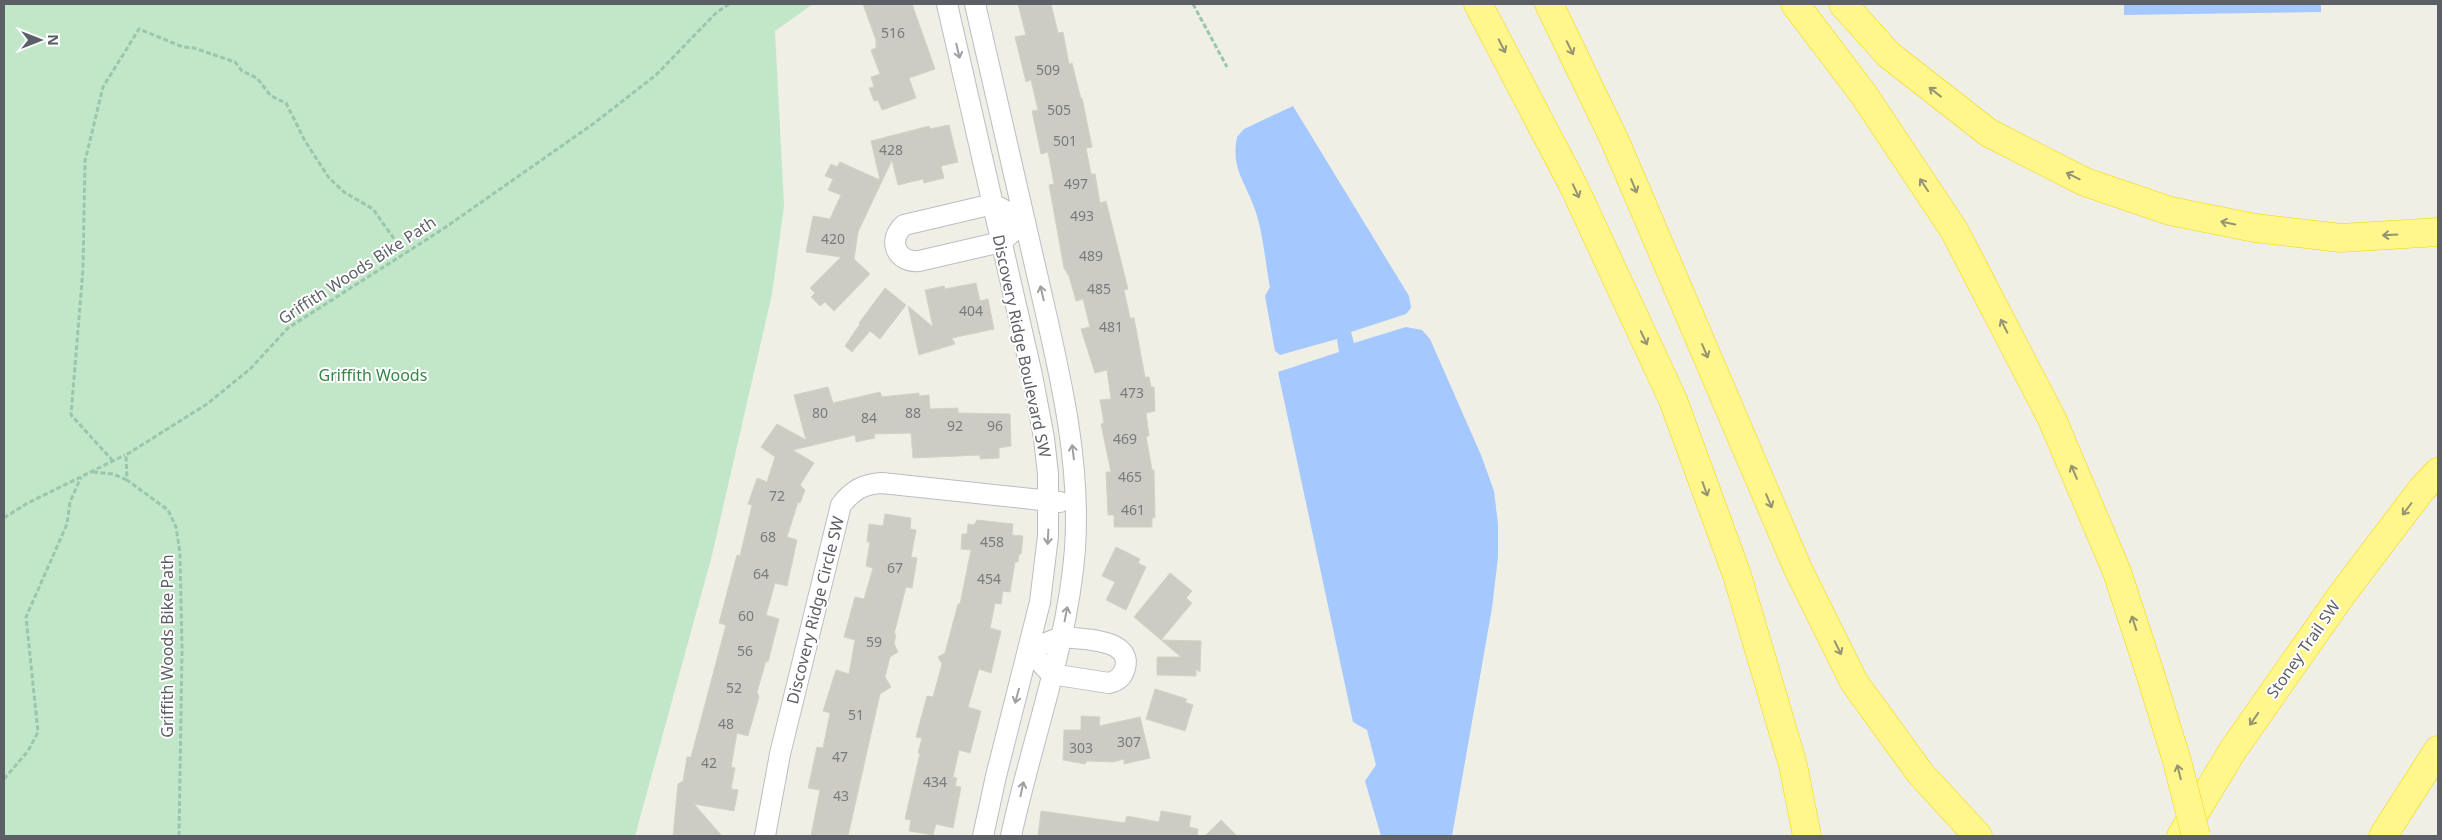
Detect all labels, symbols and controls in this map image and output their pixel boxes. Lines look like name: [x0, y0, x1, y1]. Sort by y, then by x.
north arrow: [15, 15, 65, 65]
house number: 516: [881, 23, 905, 42]
text: N: [44, 34, 63, 46]
one-way arrow: [1497, 39, 1507, 54]
one-way arrow: [1566, 40, 1575, 55]
one-way arrow: [954, 43, 963, 59]
house number: 509: [1036, 60, 1060, 79]
one-way arrow: [1929, 86, 1942, 97]
house number: 505: [1047, 100, 1071, 119]
house number: 501: [1053, 131, 1077, 150]
house number: 428: [879, 140, 903, 159]
one-way arrow: [2066, 171, 2081, 180]
house number: 497: [1064, 174, 1088, 193]
one-way arrow: [1630, 178, 1640, 193]
one-way arrow: [1919, 178, 1929, 192]
one-way arrow: [1572, 183, 1581, 198]
house number: 493: [1070, 206, 1094, 225]
street label: Griffith Woods Bike Path: [274, 211, 440, 329]
one-way arrow: [2221, 217, 2237, 227]
house number: 420: [821, 229, 845, 248]
one-way arrow: [2382, 230, 2398, 239]
street label: Discovery Ridge Boulevard SW: [988, 232, 1056, 460]
house number: 489: [1079, 246, 1103, 265]
house number: 485: [1087, 279, 1111, 298]
one-way arrow: [1037, 286, 1046, 302]
house number: 404: [959, 301, 983, 320]
house number: 481: [1099, 317, 1123, 336]
one-way arrow: [1999, 319, 2008, 334]
one-way arrow: [1640, 331, 1650, 346]
one-way arrow: [1701, 343, 1711, 358]
park label: Griffith Woods: [319, 364, 427, 386]
house number: 473: [1120, 383, 1144, 402]
house number: 80: [812, 403, 828, 422]
house number: 88: [905, 403, 921, 422]
house number: 84: [861, 408, 877, 427]
house number: 92: [947, 416, 963, 435]
house number: 96: [987, 416, 1003, 435]
house number: 469: [1113, 429, 1137, 448]
one-way arrow: [1068, 445, 1078, 461]
one-way arrow: [2069, 465, 2079, 480]
house number: 465: [1118, 467, 1142, 486]
one-way arrow: [1701, 481, 1710, 496]
house number: 72: [769, 486, 785, 505]
one-way arrow: [1765, 493, 1775, 508]
house number: 461: [1121, 500, 1145, 519]
one-way arrow: [2402, 502, 2412, 516]
street label: Discovery Ridge Circle SW: [781, 514, 849, 706]
house number: 68: [760, 527, 776, 546]
one-way arrow: [1043, 528, 1052, 544]
house number: 458: [980, 532, 1004, 551]
street label: Griffith Woods Bike Path: [156, 554, 178, 738]
house number: 67: [887, 558, 903, 577]
house number: 64: [753, 564, 769, 583]
house number: 454: [977, 569, 1001, 588]
street label: Stoney Trail SW: [2261, 596, 2345, 702]
house number: 60: [738, 606, 754, 625]
one-way arrow: [1061, 607, 1071, 623]
one-way arrow: [2129, 616, 2138, 632]
house number: 59: [866, 632, 882, 651]
one-way arrow: [1834, 640, 1843, 655]
house number: 56: [737, 641, 753, 660]
house number: 52: [726, 678, 742, 697]
one-way arrow: [1012, 687, 1021, 703]
house number: 51: [848, 705, 864, 724]
one-way arrow: [2249, 712, 2259, 726]
house number: 48: [718, 714, 734, 733]
house number: 307: [1117, 732, 1141, 751]
house number: 303: [1069, 738, 1093, 757]
house number: 47: [832, 747, 848, 766]
house number: 42: [701, 753, 717, 772]
one-way arrow: [2174, 765, 2184, 781]
house number: 434: [923, 772, 947, 791]
one-way arrow: [1017, 781, 1027, 797]
house number: 43: [833, 786, 849, 805]

